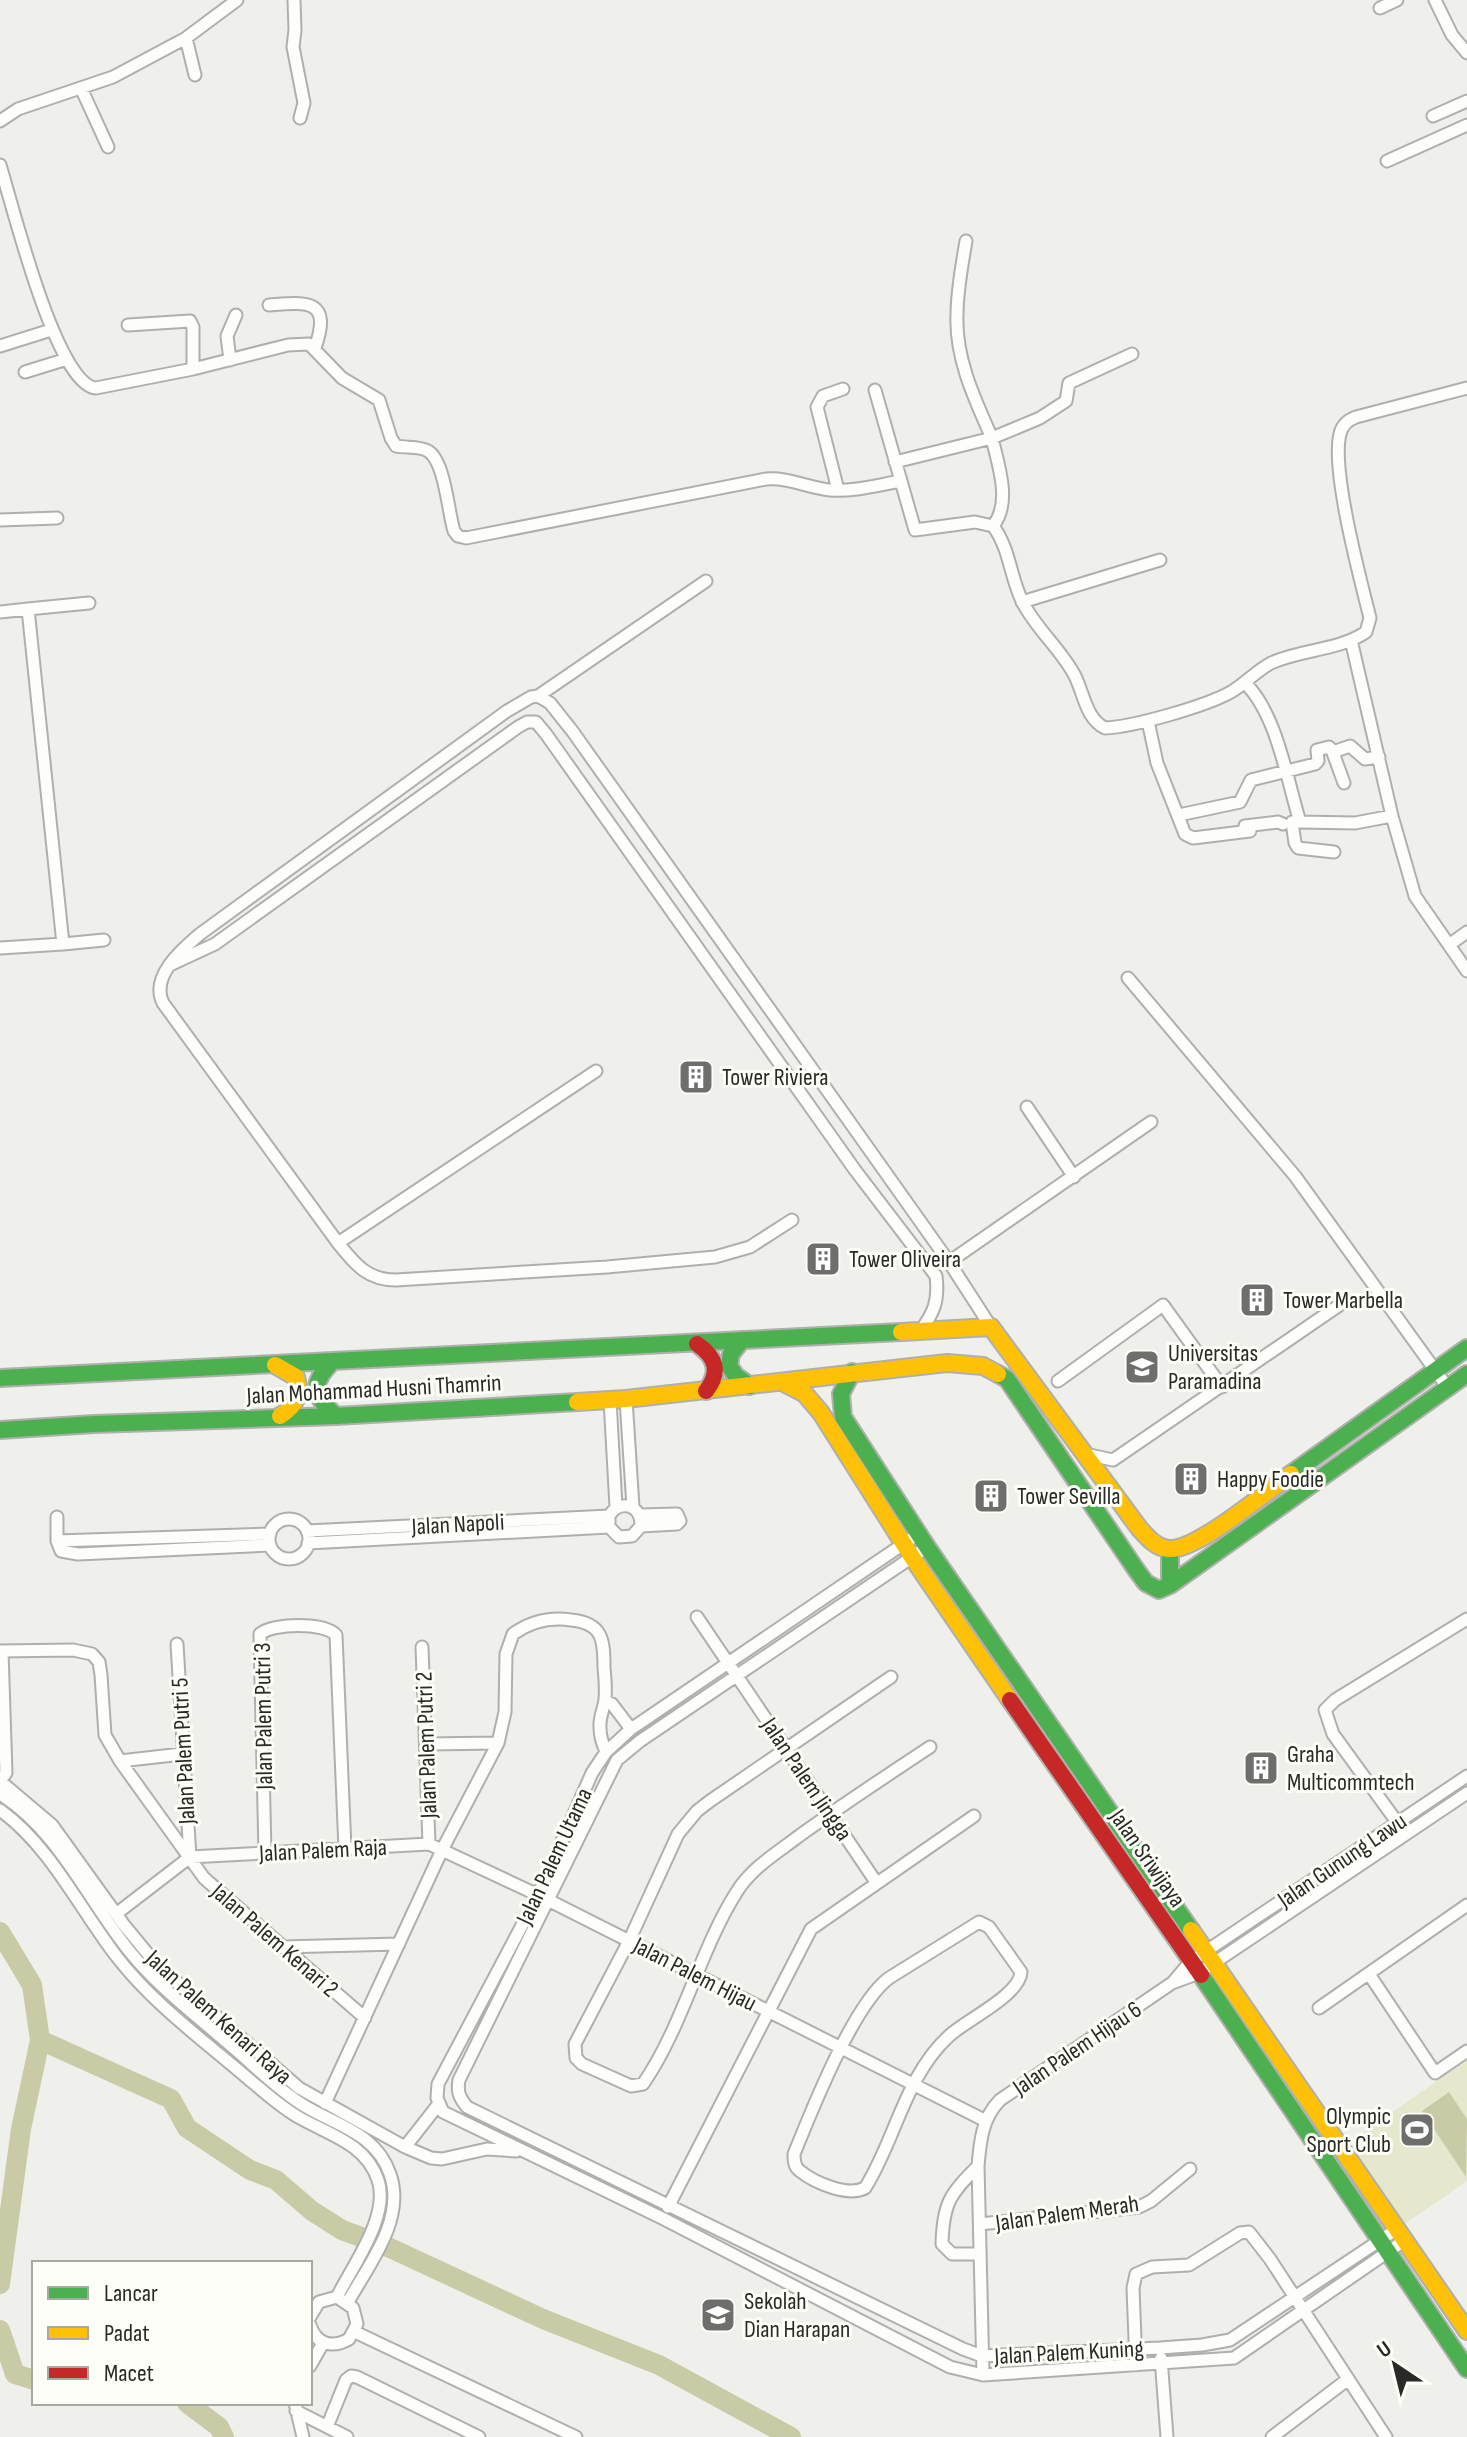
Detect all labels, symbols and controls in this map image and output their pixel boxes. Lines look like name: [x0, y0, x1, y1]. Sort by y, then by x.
building icon: Tower Riviera: [677, 1058, 715, 1096]
place label: Tower Riviera: [722, 1063, 828, 1092]
building icon: Tower Oliveira: [804, 1240, 842, 1278]
place label: Tower Oliveira: [849, 1245, 961, 1274]
building icon: Tower Marbella: [1238, 1281, 1276, 1319]
place label: Tower Marbella: [1283, 1286, 1403, 1315]
place label: Universitas Paramadina: [1168, 1339, 1261, 1396]
school or university icon: Universitas Paramadina: [1123, 1348, 1161, 1386]
street label: Jalan Mohammad Husni Thamrin: [245, 1368, 502, 1411]
building icon: Happy Foodie: [1172, 1460, 1210, 1498]
place label: Happy Foodie: [1217, 1465, 1324, 1494]
building icon: Tower Sevilla: [972, 1477, 1010, 1515]
place label: Tower Sevilla: [1017, 1482, 1120, 1511]
street label: Jalan Napoli: [410, 1508, 505, 1541]
street label: Jalan Palem Putri 3: [248, 1642, 279, 1791]
street label: Jalan Palem Putri 2: [409, 1671, 444, 1820]
street label: Jalan Palem Putri 5: [165, 1677, 202, 1826]
street label: Jalan Palem Jingga: [754, 1711, 858, 1846]
place label: Graha Multicommtech: [1287, 1740, 1415, 1797]
building icon: Graha Multicommtech: [1242, 1749, 1280, 1787]
street label: Jalan Palem Utama: [510, 1783, 599, 1930]
street label: Jalan Sriwijaya: [1103, 1803, 1192, 1913]
street label: Jalan Gunung Lawu: [1271, 1807, 1412, 1915]
street label: Jalan Palem Raja: [257, 1833, 388, 1868]
street label: Jalan Palem Kenari 2: [204, 1877, 344, 2003]
street label: Jalan Palem Hijau: [627, 1931, 761, 2018]
street label: Jalan Palem Kenari Raya: [139, 1943, 298, 2091]
street label: Jalan Palem Hijau 6: [1007, 1995, 1147, 2103]
place label: Olympic Sport Club: [1306, 2102, 1391, 2159]
sports icon: Olympic Sport Club: [1398, 2111, 1436, 2149]
street label: Jalan Palem Merah: [993, 2189, 1141, 2238]
legend: [32, 2261, 312, 2405]
text: Lancar: [104, 2279, 158, 2308]
place label: Sekolah Dian Harapan: [744, 2287, 850, 2344]
school or university icon: Sekolah Dian Harapan: [699, 2296, 737, 2334]
text: Padat: [104, 2319, 150, 2348]
north arrow: [1355, 2325, 1435, 2405]
street label: Jalan Palem Kuning: [993, 2334, 1144, 2371]
text: U: [1372, 2335, 1397, 2364]
text: Macet: [104, 2359, 154, 2388]

